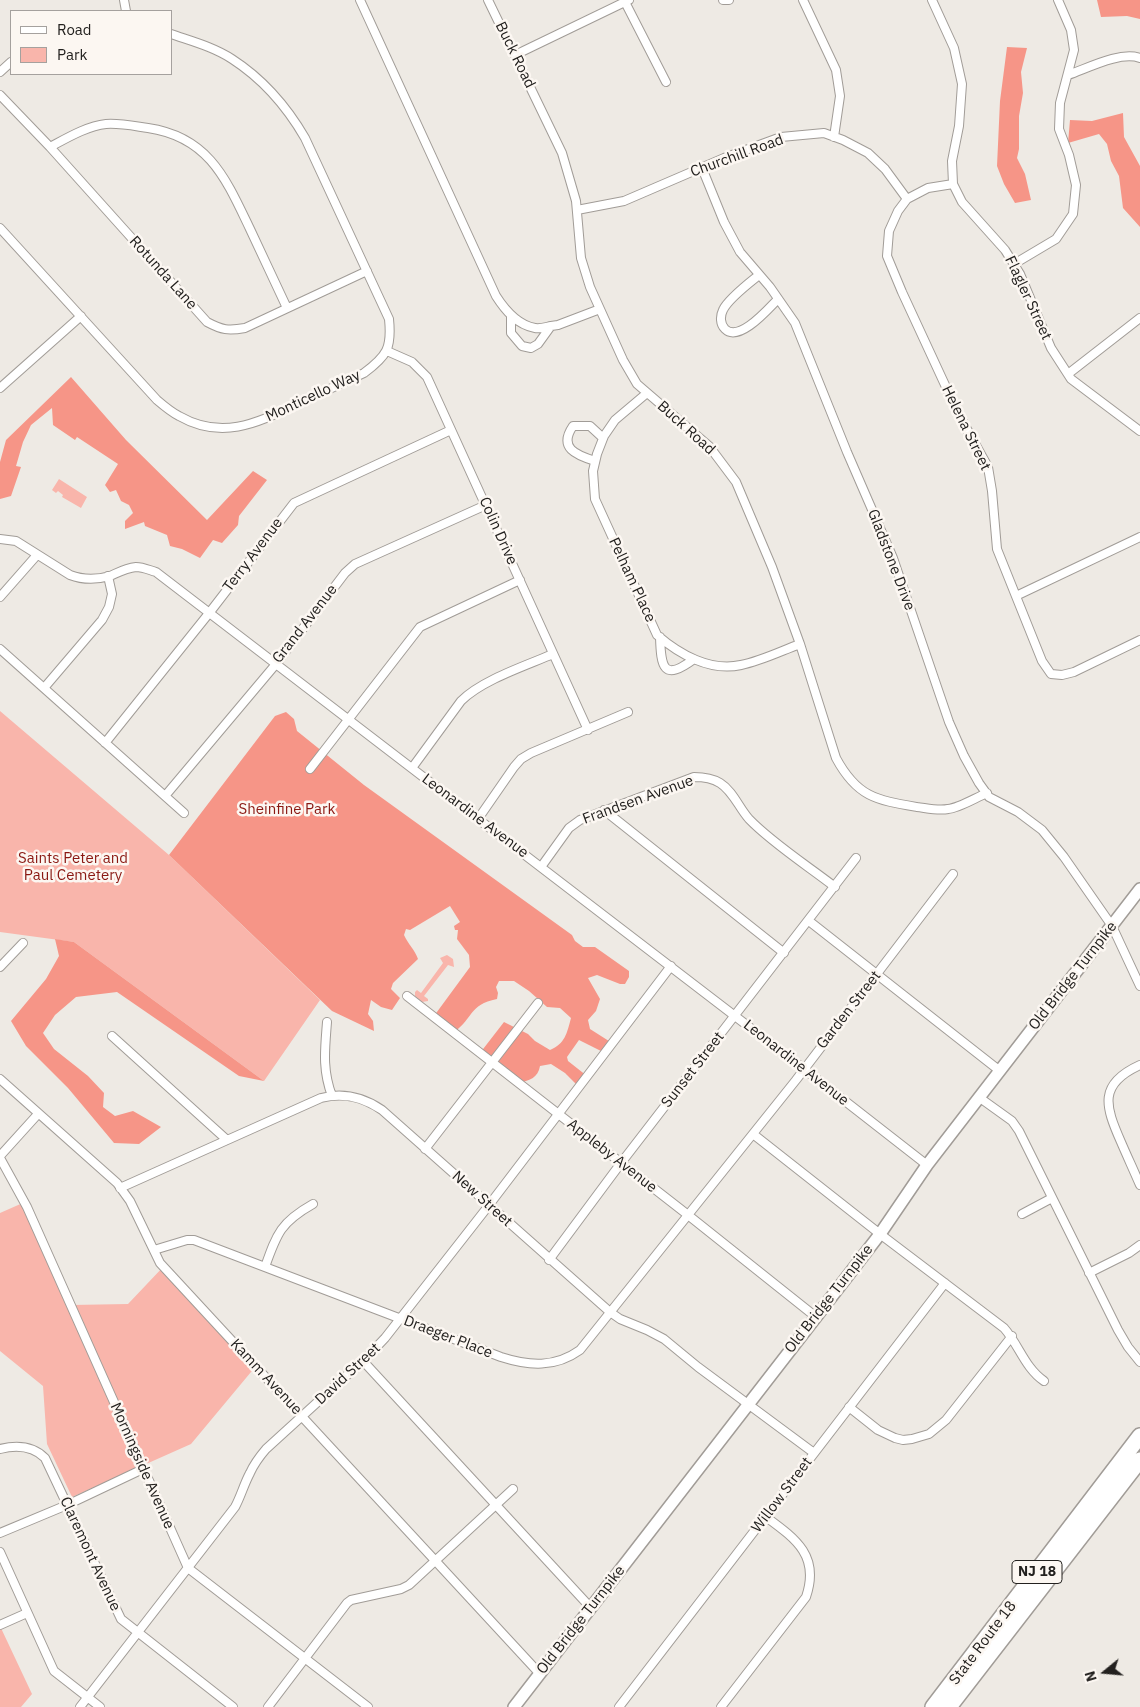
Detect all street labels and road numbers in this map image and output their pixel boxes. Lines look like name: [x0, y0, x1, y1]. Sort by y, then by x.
street label: Buck Road: [491, 19, 539, 91]
street label: Churchill Road: [688, 131, 786, 181]
street label: Rotunda Lane: [125, 233, 201, 313]
street label: Flagler Street: [1001, 253, 1055, 343]
street label: Monticello Way: [263, 366, 363, 426]
street label: Helena Street: [938, 383, 994, 473]
street label: Buck Road: [653, 397, 719, 459]
street label: Colin Drive: [475, 494, 521, 568]
street label: Gladstone Drive: [863, 507, 919, 613]
street label: Terry Avenue: [219, 514, 287, 596]
street label: Pelham Place: [605, 535, 659, 625]
street label: Grand Avenue: [269, 581, 341, 667]
street label: Leonardine Avenue: [418, 770, 532, 862]
street label: Frandsen Avenue: [580, 772, 696, 828]
street label: Old Bridge Turnpike: [1025, 918, 1121, 1034]
street label: Garden Street: [813, 967, 885, 1053]
street label: Leonardine Avenue: [740, 1016, 852, 1110]
street label: Sunset Street: [658, 1029, 728, 1111]
street label: Appleby Avenue: [563, 1115, 661, 1197]
street label: New Street: [448, 1167, 516, 1231]
street label: Old Bridge Turnpike: [781, 1241, 877, 1357]
street label: Draeger Place: [401, 1312, 495, 1362]
street label: Kamm Avenue: [226, 1335, 306, 1419]
street label: David Street: [312, 1339, 384, 1409]
street label: Morningside Avenue: [106, 1400, 178, 1532]
street label: Willow Street: [748, 1454, 816, 1536]
street label: Claremont Avenue: [56, 1494, 124, 1614]
road number: NJ 18: [1012, 1560, 1062, 1584]
street label: Old Bridge Turnpike: [533, 1562, 629, 1678]
street label: State Route 18: [946, 1598, 1020, 1688]

